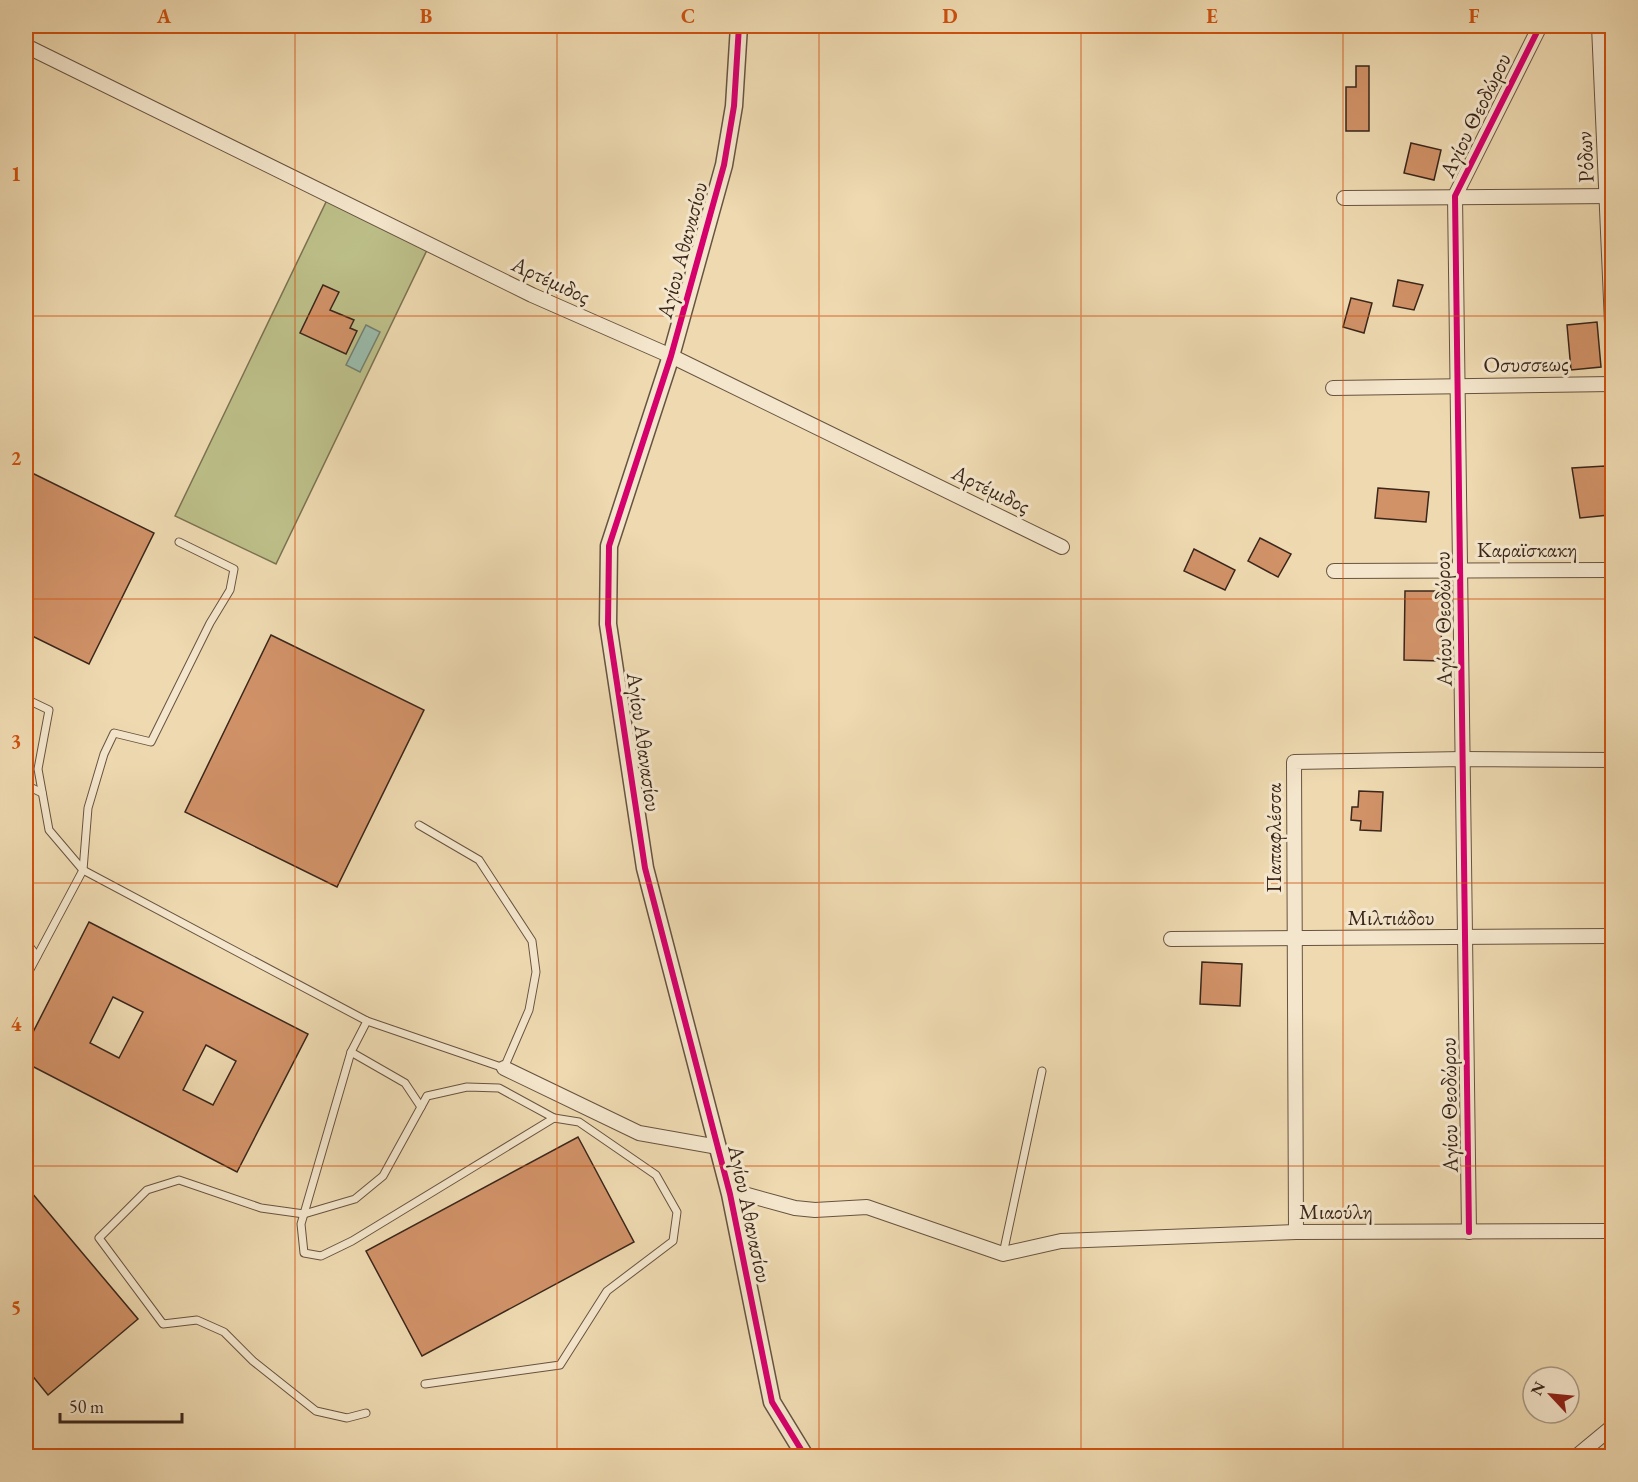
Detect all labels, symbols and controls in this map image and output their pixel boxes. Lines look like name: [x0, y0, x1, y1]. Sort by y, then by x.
text: A: [156, 3, 172, 29]
text: B: [420, 3, 432, 29]
text: C: [681, 3, 695, 29]
text: D: [942, 3, 958, 29]
text: E: [1206, 3, 1218, 29]
text: F: [1469, 3, 1480, 29]
street label: Αγίου Θεοδώρου: [1432, 48, 1518, 183]
street label: Ρόδων: [1569, 130, 1601, 183]
text: 1: [11, 161, 21, 187]
street label: Αγίου Αθανασίου: [650, 179, 714, 322]
street label: Αρτέμιδος: [506, 249, 595, 311]
street label: Οσυσσεως: [1483, 349, 1569, 379]
text: 2: [11, 445, 22, 471]
street label: Αρτέμιδος: [946, 457, 1035, 520]
street label: Καραϊσκακη: [1477, 535, 1577, 564]
street label: Αγίου Θεοδώρου: [1427, 551, 1459, 688]
street label: Αγίου Αθανασίου: [620, 670, 668, 813]
text: 3: [11, 728, 21, 754]
street label: Παπαφλέσσα: [1259, 782, 1288, 893]
street label: Μιλτιάδου: [1347, 903, 1435, 932]
text: 4: [11, 1011, 22, 1037]
street label: Αγίου Θεοδώρου: [1433, 1037, 1465, 1174]
street label: Αγίου Αθανασίου: [721, 1141, 779, 1286]
street label: Μιαούλη: [1299, 1197, 1373, 1226]
text: 5: [11, 1294, 21, 1320]
north arrow: [1521, 1365, 1581, 1425]
text: N: [1526, 1378, 1550, 1399]
scale bar: [60, 1386, 182, 1424]
text: 50 m: [69, 1395, 104, 1418]

